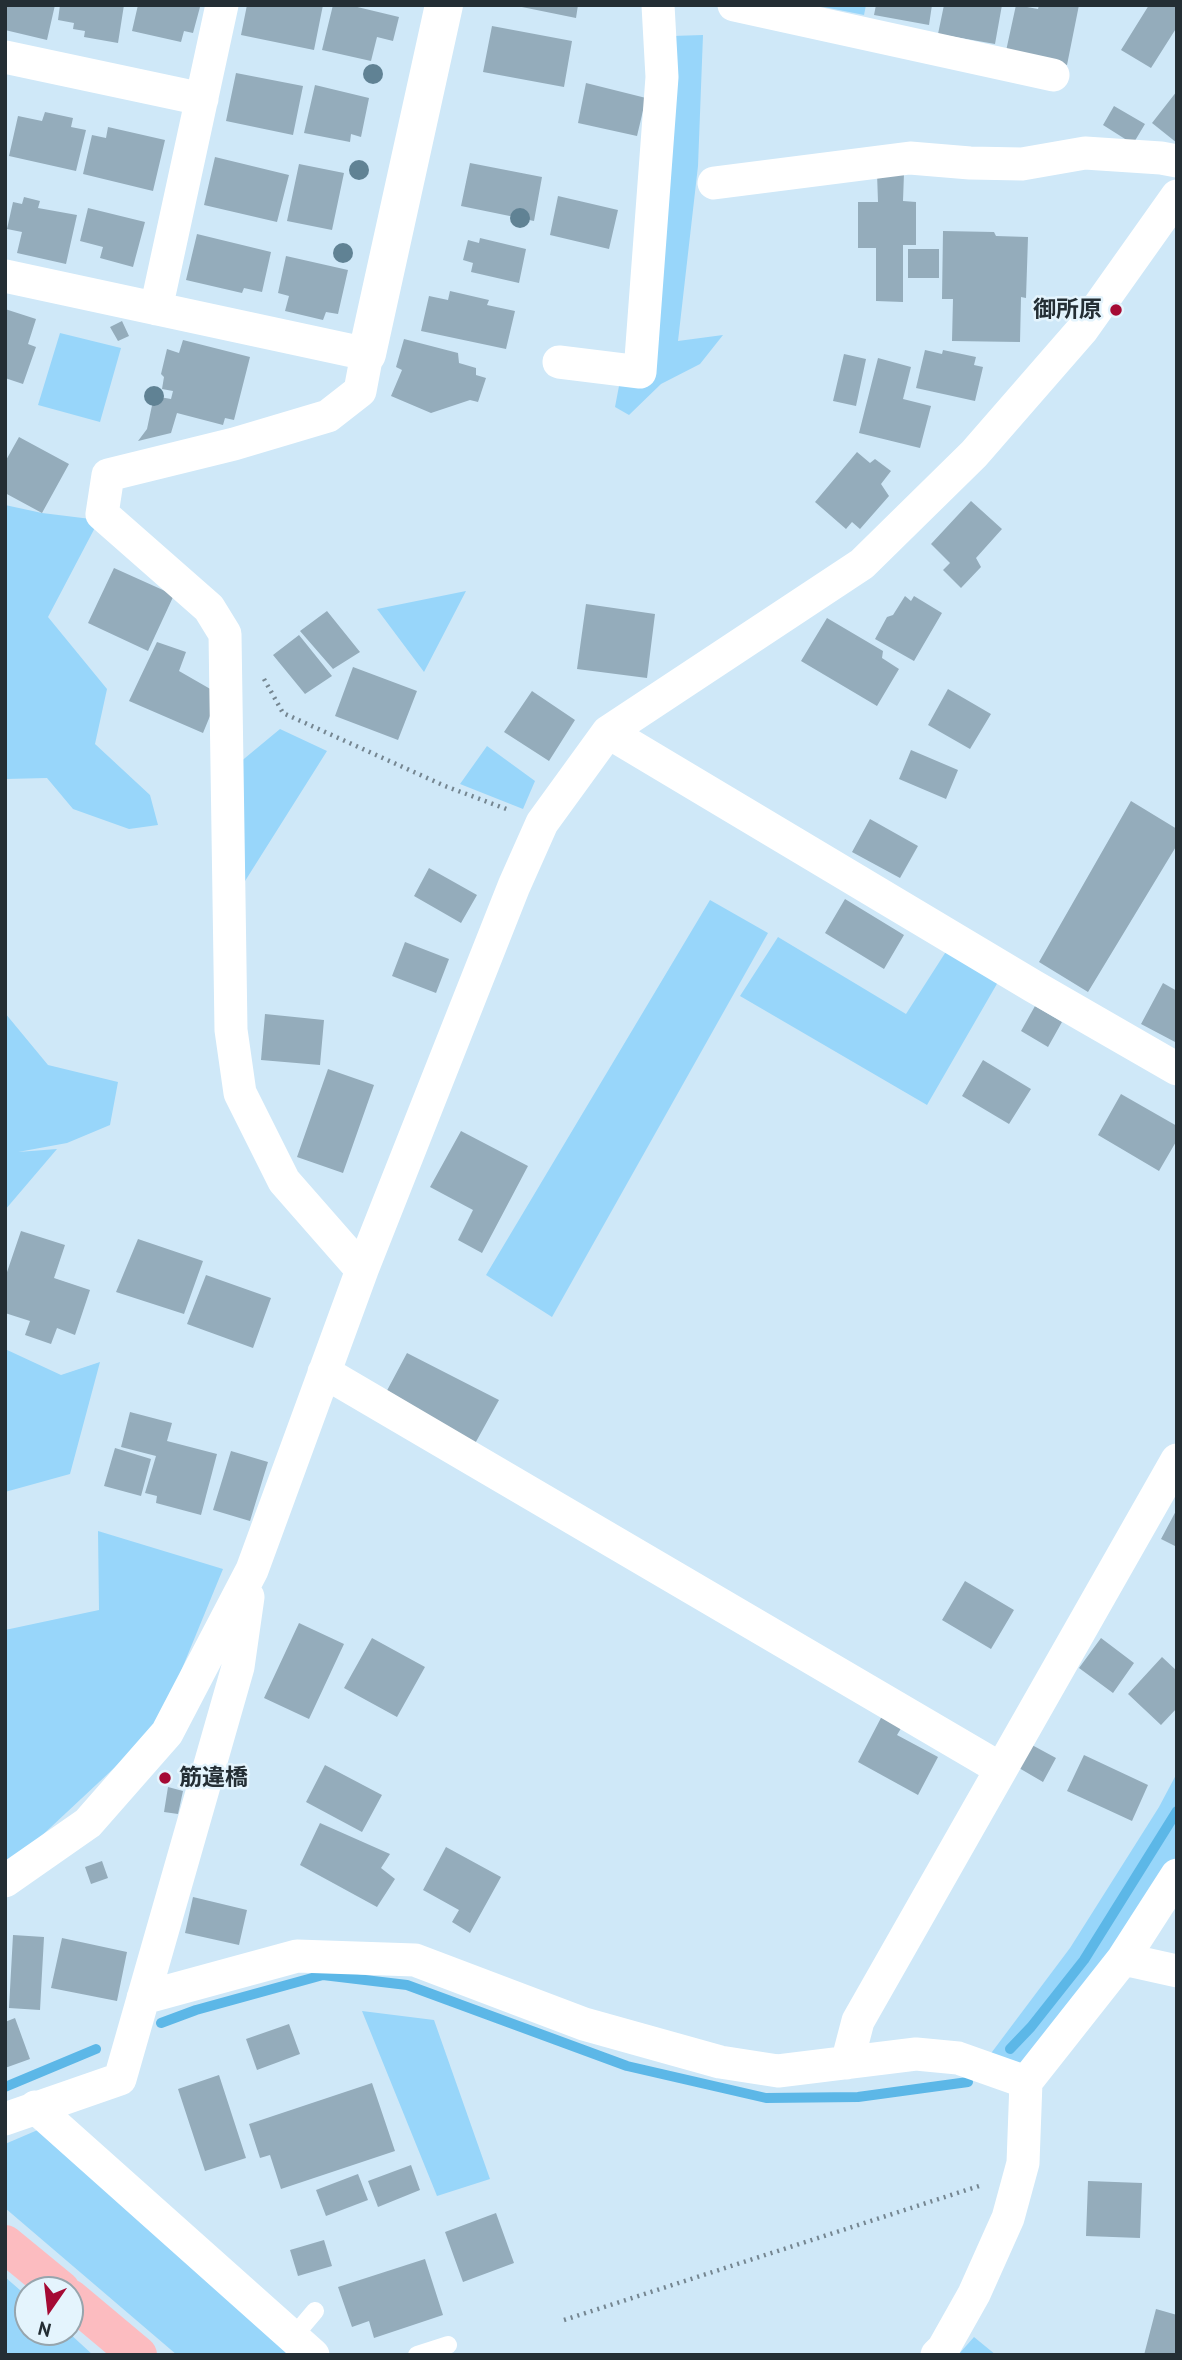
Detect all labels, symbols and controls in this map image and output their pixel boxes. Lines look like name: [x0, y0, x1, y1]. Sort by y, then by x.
place label: 御所原: [1033, 296, 1102, 324]
marker: 御所原: [1108, 302, 1124, 318]
place label: 筋違橋: [179, 1764, 248, 1792]
marker: 筋違橋: [157, 1770, 173, 1786]
north arrow: [14, 2276, 84, 2346]
text: N: [35, 2316, 53, 2343]

